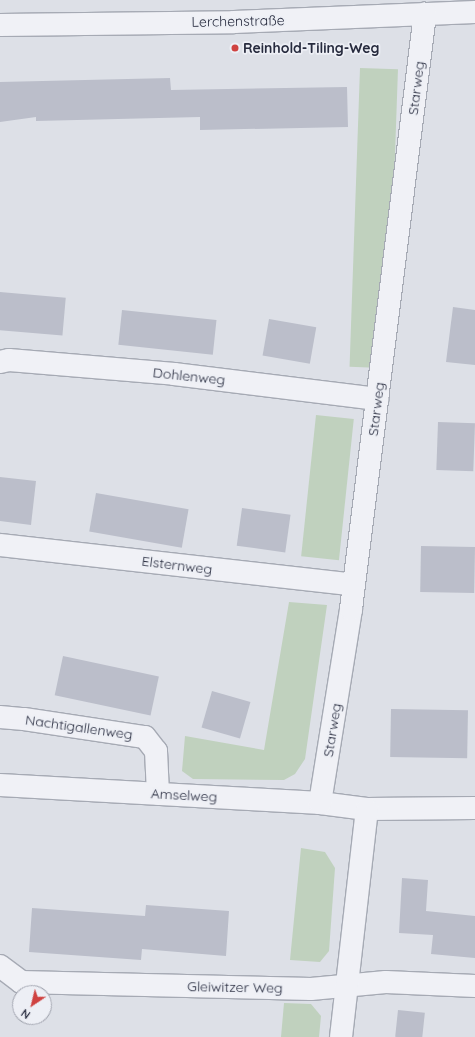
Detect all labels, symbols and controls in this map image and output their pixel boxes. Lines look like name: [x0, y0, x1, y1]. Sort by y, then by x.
street label: Lerchenstraße: [191, 12, 285, 30]
place label: Reinhold-Tiling-Weg: [243, 40, 379, 56]
marker: Reinhold-Tiling-Weg: [230, 43, 240, 53]
street label: Starweg: [404, 60, 428, 116]
street label: Dohlenweg: [152, 364, 226, 388]
street label: Starweg: [364, 381, 388, 437]
street label: Elsternweg: [141, 552, 213, 578]
street label: Starweg: [319, 702, 345, 758]
street label: Nachtigallenweg: [24, 711, 134, 743]
street label: Amselweg: [150, 785, 218, 805]
street label: Gleiwitzer Weg: [187, 978, 283, 996]
north arrow: [12, 985, 52, 1025]
text: N: [18, 1006, 33, 1022]

